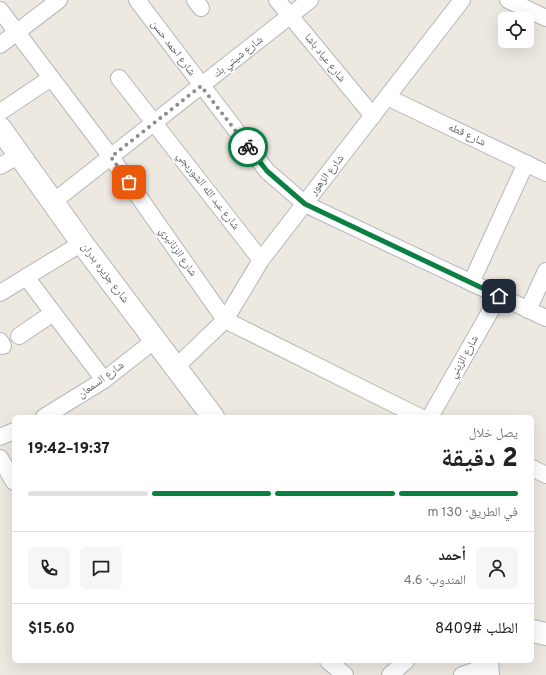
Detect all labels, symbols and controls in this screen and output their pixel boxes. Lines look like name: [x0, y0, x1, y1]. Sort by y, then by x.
map controls: [498, 12, 534, 48]
button: locate: [498, 12, 534, 48]
street label: شارع احمد حسن: [147, 17, 199, 79]
street label: شارع عياد باشا: [301, 31, 349, 85]
street label: شارع شيتي بك: [210, 33, 266, 82]
street label: شارع قطه: [446, 120, 488, 150]
courier: [228, 127, 268, 167]
icon: bike: [237, 136, 259, 158]
street label: شارع عبد الله الشوربجي: [173, 149, 243, 233]
street label: شارع الزهور: [306, 152, 347, 199]
pin: [112, 165, 146, 199]
icon: bag: [118, 171, 140, 193]
street label: شارع الزنانيري: [155, 225, 200, 280]
street label: شارع جزيره بدران: [78, 240, 132, 306]
pin: [482, 279, 516, 313]
icon: home: [488, 285, 510, 307]
street label: شارع الزيني: [446, 333, 483, 381]
street label: شارع السمعان: [75, 358, 127, 402]
text: يصل خلال: [469, 426, 518, 442]
text: 19:37–19:42: [28, 440, 110, 459]
text: 2 دقيقة: [441, 443, 518, 476]
text: في الطريق · 130 m: [427, 505, 518, 521]
button: phone: [28, 547, 70, 589]
button: chat: [80, 547, 122, 589]
text: أحمد: [439, 547, 466, 566]
button: person: [476, 547, 518, 589]
text: المندوب · 4.6: [404, 573, 466, 589]
text: $15.60: [28, 620, 75, 639]
text: الطلب #8409: [435, 620, 518, 639]

